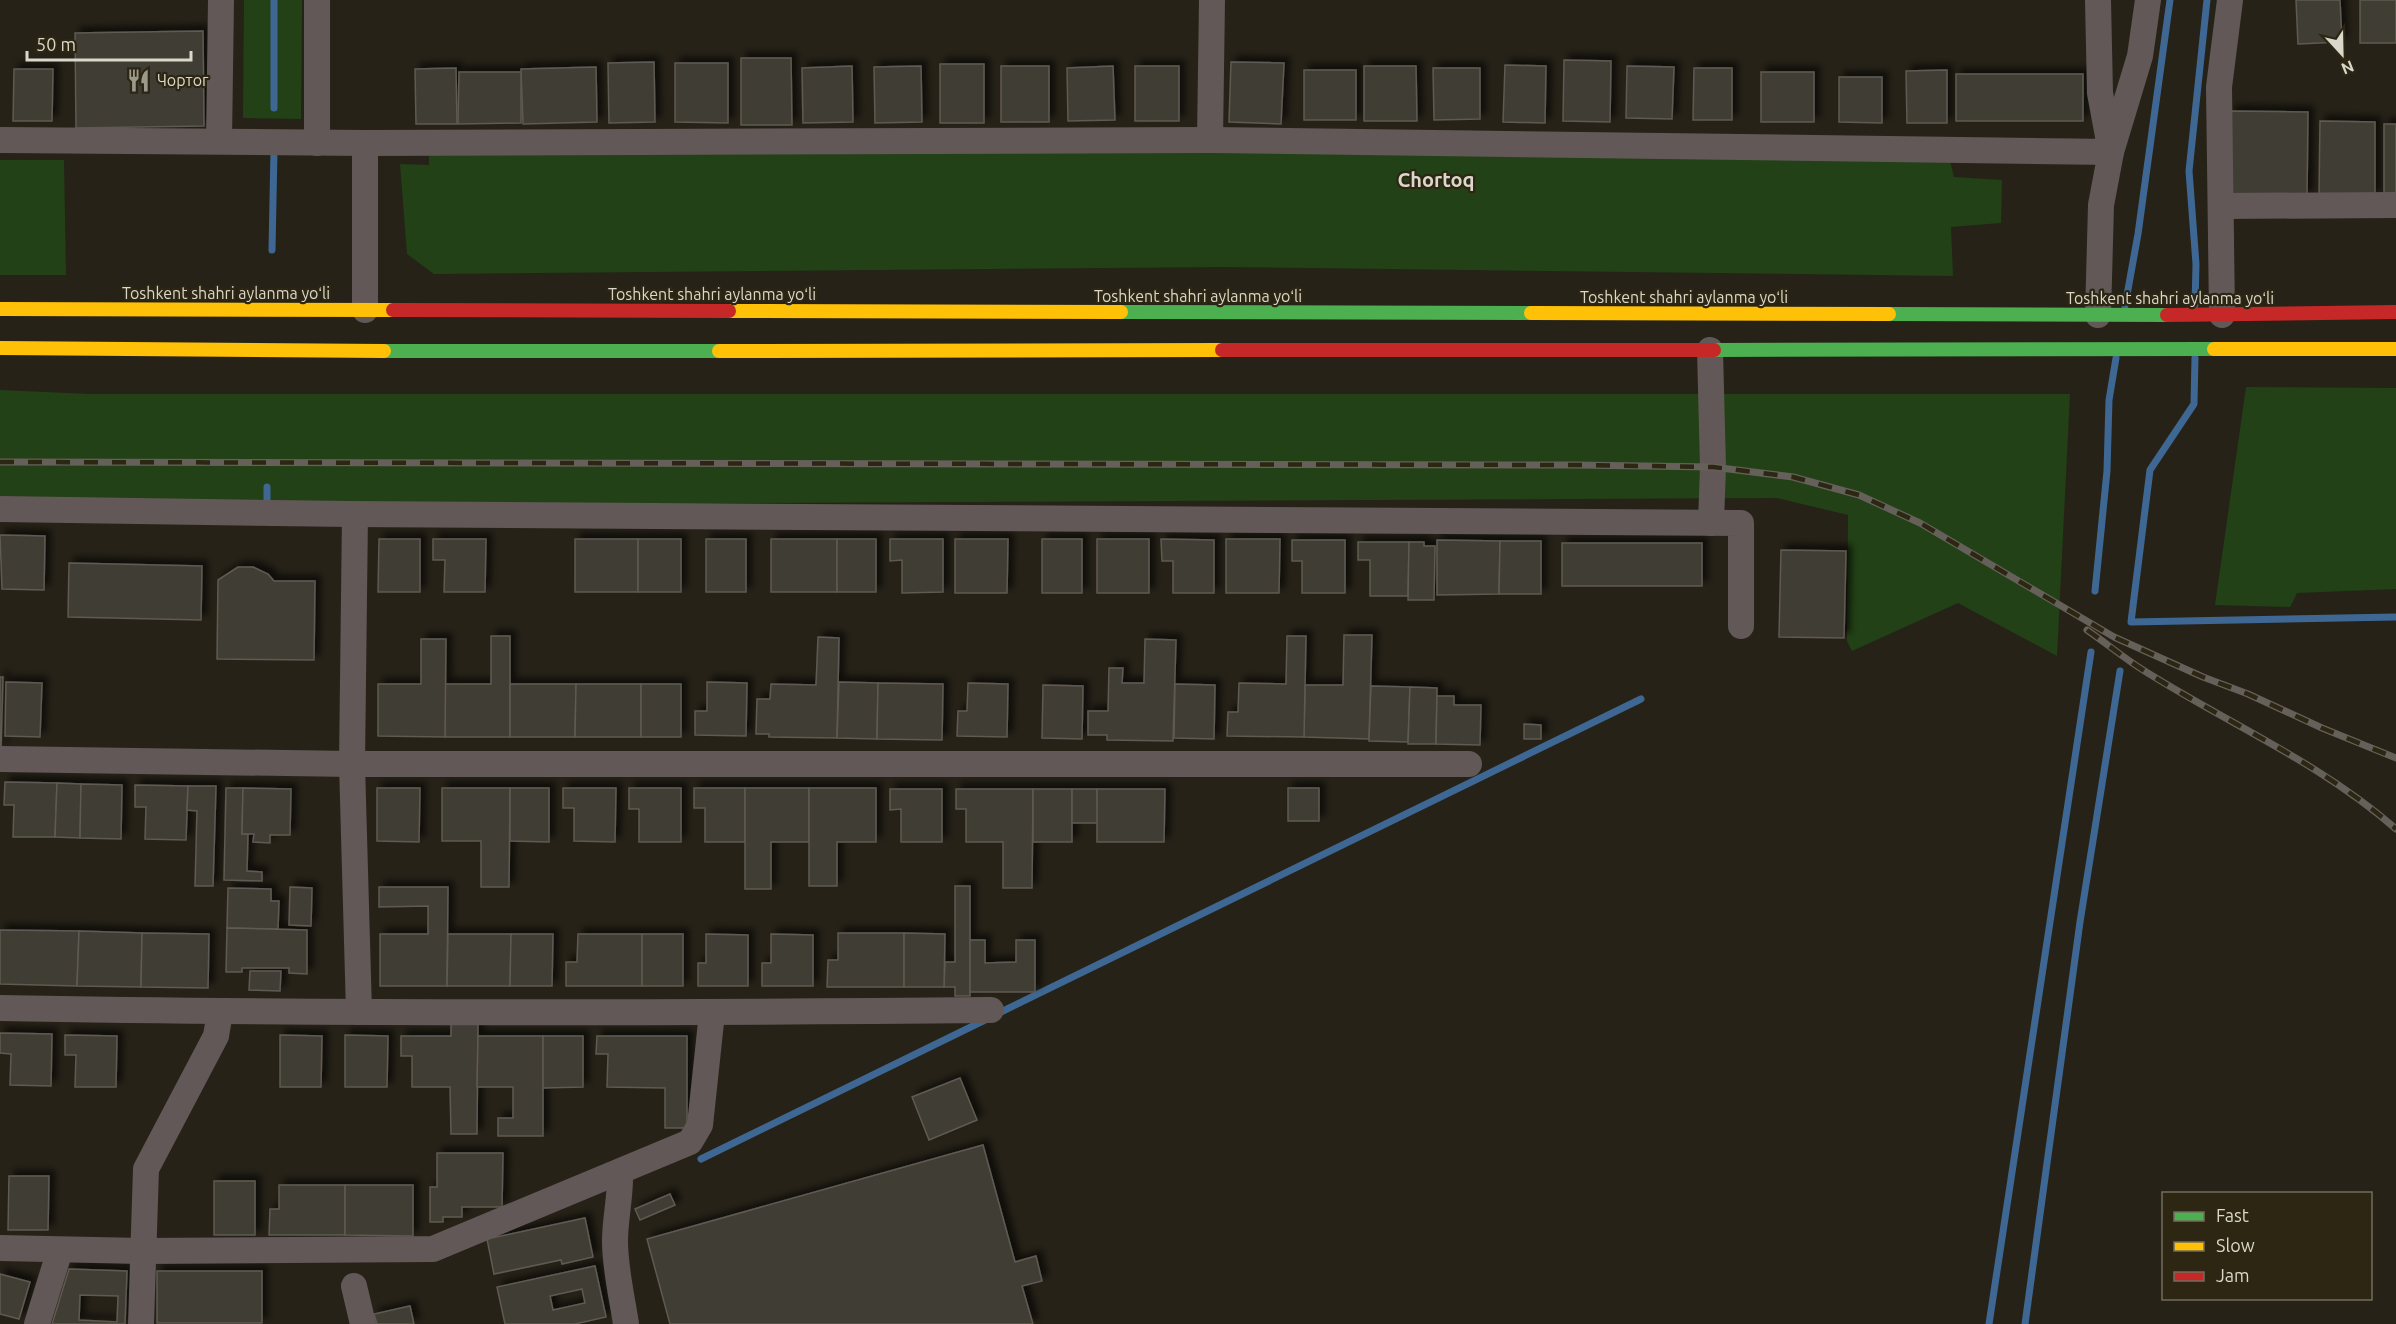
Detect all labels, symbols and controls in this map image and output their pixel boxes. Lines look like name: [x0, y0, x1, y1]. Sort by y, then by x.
scale bar: [27, 24, 190, 62]
north arrow: [2312, 24, 2372, 84]
text: 50 m: [36, 34, 76, 54]
text: N: [2339, 57, 2357, 78]
restaurant icon: Чортог: [126, 67, 152, 93]
place label: Чортог: [157, 71, 209, 89]
district label: Chortoq: [1397, 168, 1475, 191]
street label: Toshkent shahri aylanma yoʻli: [122, 284, 330, 302]
street label: Toshkent shahri aylanma yoʻli: [608, 285, 816, 303]
street label: Toshkent shahri aylanma yoʻli: [1094, 287, 1302, 305]
street label: Toshkent shahri aylanma yoʻli: [1580, 288, 1788, 306]
street label: Toshkent shahri aylanma yoʻli: [2066, 289, 2274, 307]
legend: [2162, 1192, 2372, 1300]
text: Fast: [2216, 1205, 2249, 1225]
text: Slow: [2216, 1235, 2255, 1255]
text: Jam: [2216, 1265, 2250, 1285]

